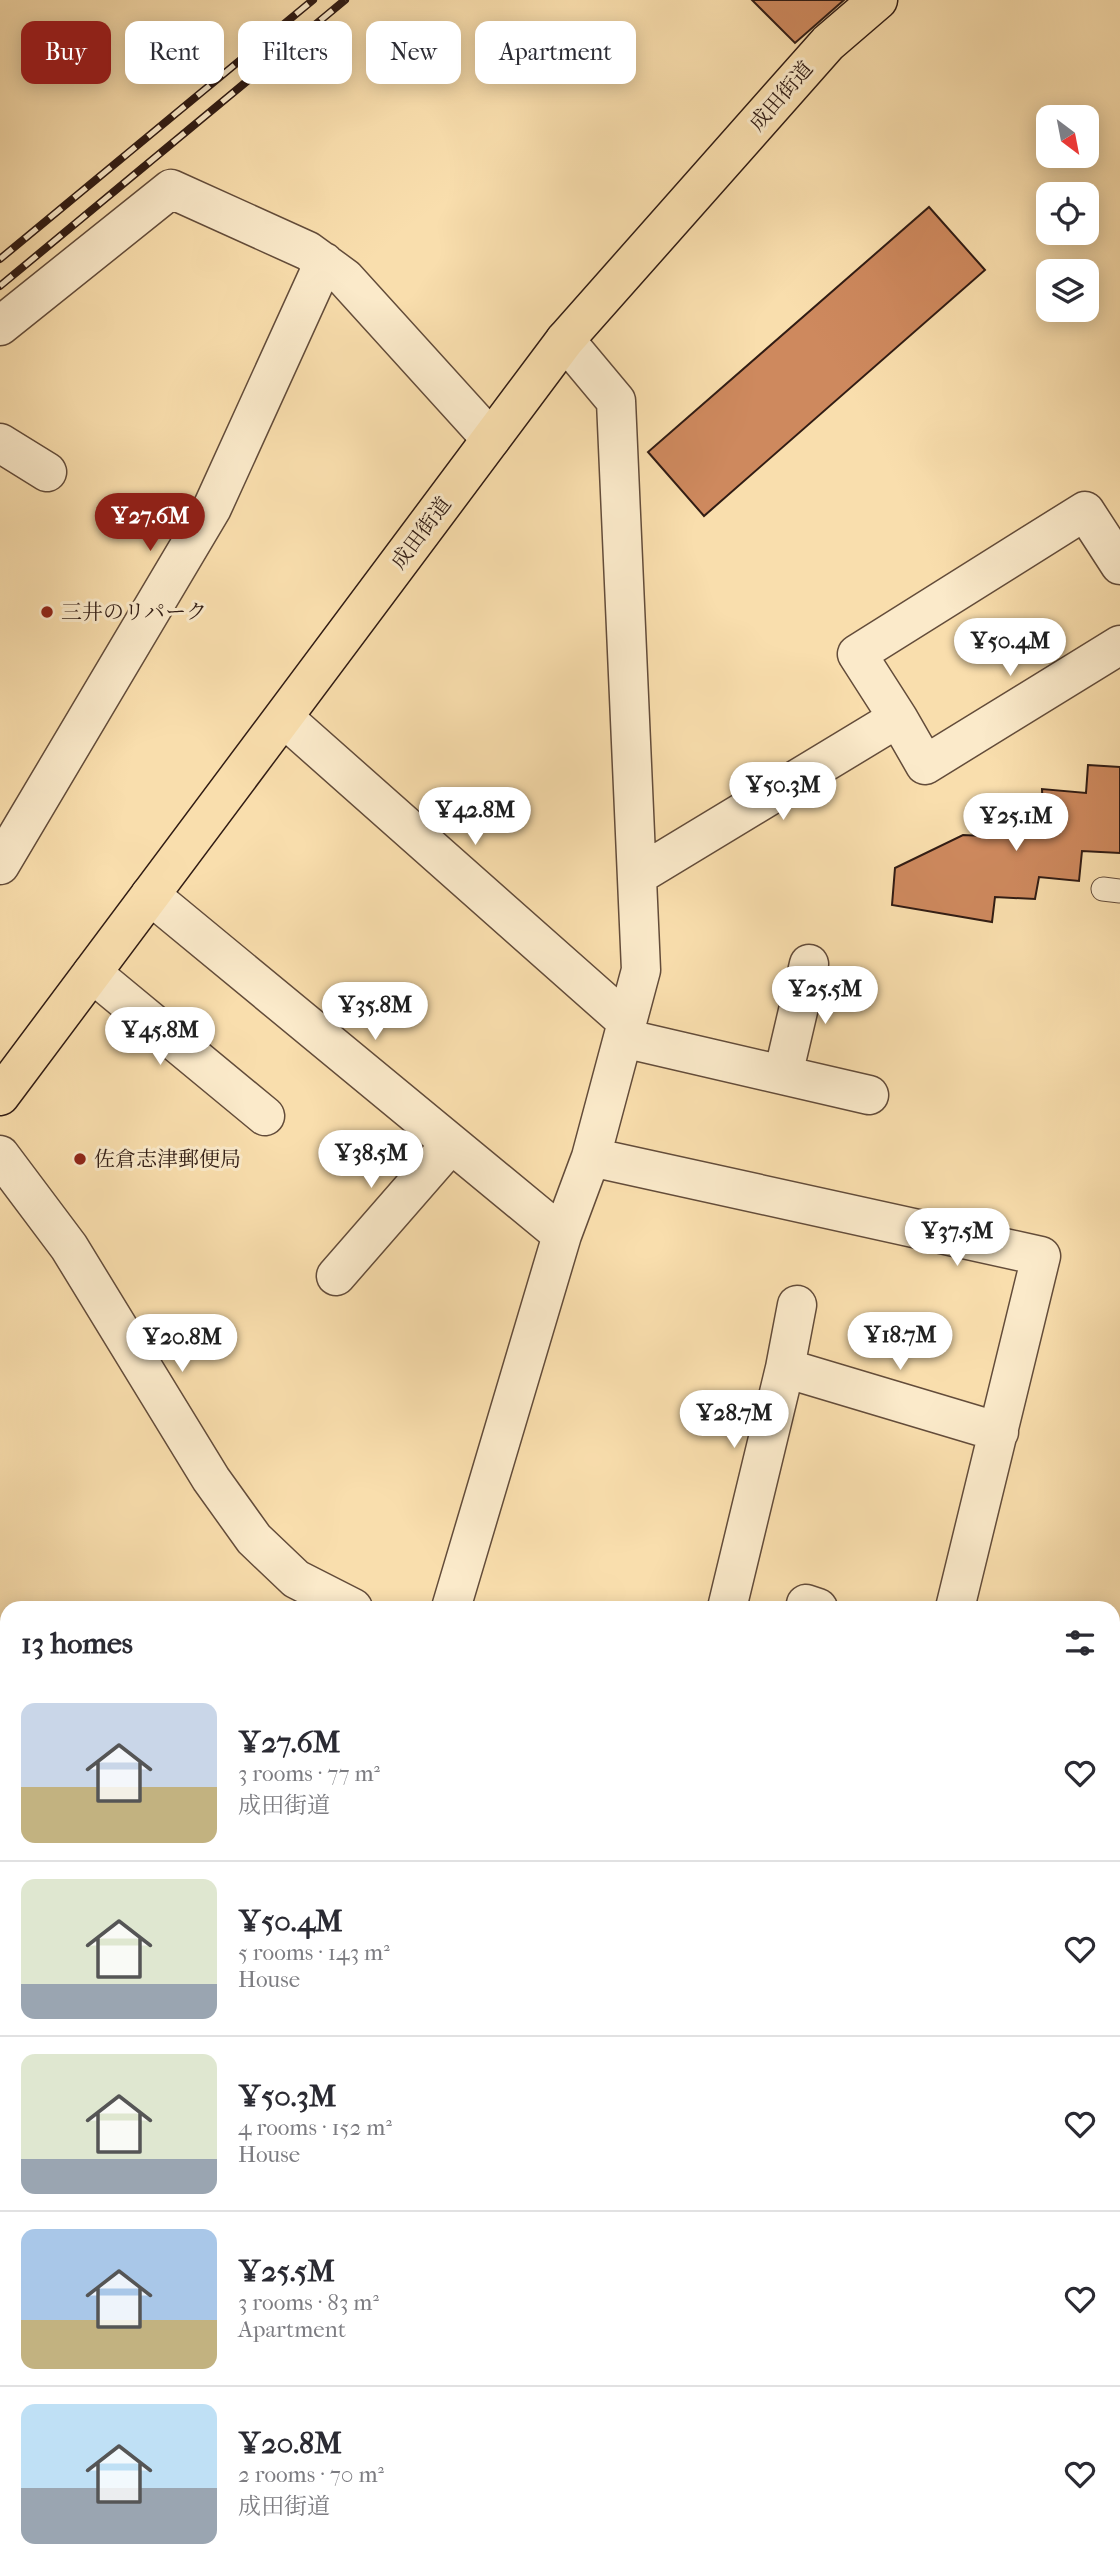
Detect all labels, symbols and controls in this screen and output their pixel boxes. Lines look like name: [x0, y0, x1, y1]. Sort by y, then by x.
chip: Buy: [21, 21, 111, 84]
chip: Rent: [125, 21, 224, 84]
chip: Filters: [238, 21, 352, 84]
chip: New: [366, 21, 461, 84]
chip: Apartment: [475, 21, 636, 84]
street label: 成田街道: [744, 56, 818, 136]
north arrow: [1036, 105, 1099, 168]
map controls: [1036, 105, 1099, 322]
button: locate: [1036, 182, 1099, 245]
button: layers: [1036, 259, 1099, 322]
street label: 成田街道: [386, 492, 456, 574]
pin: ¥27.6M: [93, 494, 207, 553]
text: ¥27.6M: [111, 502, 189, 529]
place label: 三井のリパーク: [61, 600, 207, 624]
marker: 三井のリパーク: [39, 604, 55, 620]
pin: ¥50.4M: [953, 618, 1067, 678]
text: ¥50.4M: [970, 627, 1050, 654]
pin: ¥50.3M: [726, 762, 840, 822]
text: ¥50.3M: [745, 771, 821, 798]
pin: ¥42.8M: [418, 788, 532, 847]
pin: ¥25.1M: [959, 794, 1073, 853]
text: ¥42.8M: [435, 796, 515, 823]
text: ¥25.1M: [979, 802, 1053, 829]
pin: ¥25.5M: [768, 967, 882, 1026]
text: ¥25.5M: [788, 975, 862, 1002]
pin: ¥35.8M: [318, 982, 432, 1042]
text: ¥35.8M: [338, 991, 412, 1018]
pin: ¥45.8M: [103, 1007, 217, 1067]
text: ¥45.8M: [121, 1016, 199, 1043]
pin: ¥38.5M: [314, 1130, 428, 1190]
text: ¥38.5M: [334, 1139, 408, 1166]
place label: 佐倉志津郵便局: [94, 1147, 241, 1171]
marker: 佐倉志津郵便局: [72, 1151, 88, 1167]
pin: ¥37.5M: [900, 1208, 1014, 1268]
text: ¥37.5M: [921, 1217, 993, 1244]
pin: ¥18.7M: [843, 1312, 957, 1372]
pin: ¥20.8M: [125, 1314, 239, 1374]
text: ¥18.7M: [864, 1321, 936, 1348]
text: ¥20.8M: [142, 1323, 222, 1350]
pin: ¥28.7M: [677, 1390, 791, 1450]
text: ¥28.7M: [696, 1399, 772, 1426]
icon: filters: [1061, 1624, 1099, 1662]
text: 13 homes: [21, 1626, 133, 1661]
text: ¥27.6M: [238, 1725, 340, 1760]
icon: home: [77, 1731, 161, 1815]
icon: heart: [1061, 1754, 1099, 1792]
text: 3 rooms · 77 m²: [238, 1760, 380, 1787]
text: 成田街道: [238, 1792, 330, 1819]
text: ¥50.4M: [238, 1904, 342, 1939]
icon: home: [77, 1907, 161, 1991]
icon: heart: [1061, 1930, 1099, 1968]
text: 5 rooms · 143 m²: [238, 1939, 390, 1966]
text: House: [238, 1966, 300, 1993]
text: ¥50.3M: [238, 2079, 336, 2114]
icon: home: [77, 2082, 161, 2166]
icon: heart: [1061, 2105, 1099, 2143]
text: 4 rooms · 152 m²: [238, 2114, 392, 2141]
text: House: [238, 2141, 300, 2168]
text: ¥25.5M: [238, 2254, 335, 2289]
icon: home: [77, 2257, 161, 2341]
icon: heart: [1061, 2280, 1099, 2318]
text: 3 rooms · 83 m²: [238, 2289, 379, 2316]
text: Apartment: [238, 2316, 346, 2343]
text: ¥20.8M: [238, 2426, 342, 2461]
icon: home: [77, 2432, 161, 2516]
icon: heart: [1061, 2455, 1099, 2493]
text: 2 rooms · 70 m²: [238, 2461, 384, 2488]
text: 成田街道: [238, 2493, 330, 2520]

